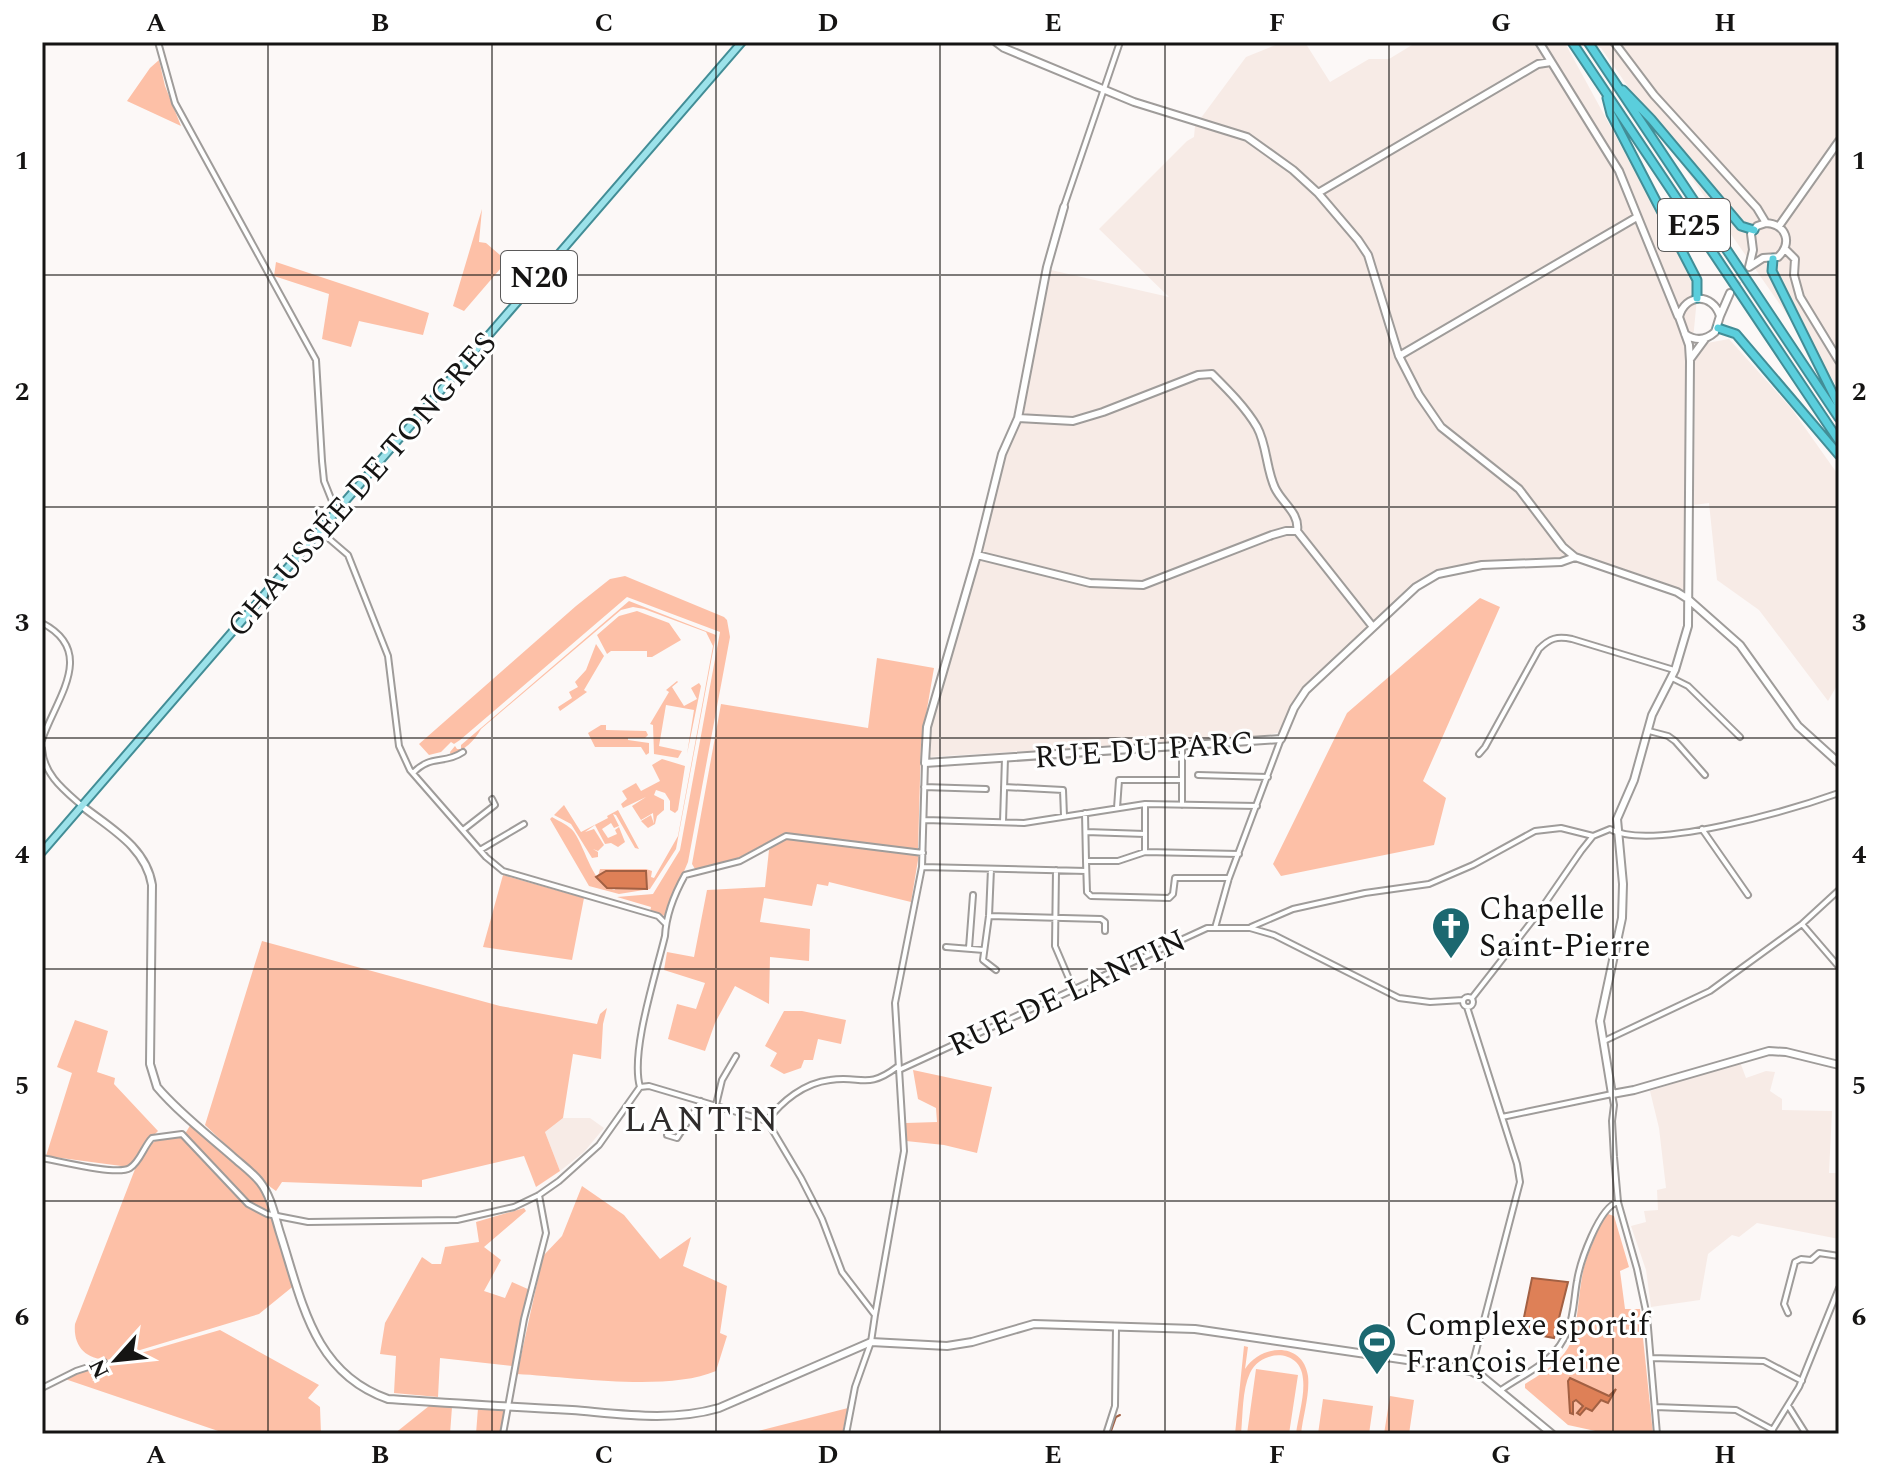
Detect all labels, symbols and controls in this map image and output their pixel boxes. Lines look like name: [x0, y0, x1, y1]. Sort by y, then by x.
text: A: [146, 3, 166, 43]
text: B: [371, 3, 389, 43]
text: C: [595, 3, 613, 43]
text: D: [818, 3, 838, 43]
text: E: [1044, 3, 1062, 43]
text: F: [1269, 3, 1285, 43]
text: G: [1491, 3, 1511, 43]
text: H: [1714, 3, 1736, 43]
text: 1: [15, 141, 29, 181]
text: 1: [1852, 141, 1866, 181]
road number: E25: [1658, 199, 1730, 251]
road number: N20: [501, 251, 577, 303]
street label: CHAUSSÉE DE TONGRES: [215, 321, 509, 649]
text: 2: [15, 372, 29, 412]
text: 2: [1852, 372, 1866, 412]
text: 3: [15, 603, 29, 643]
text: 3: [1852, 603, 1866, 643]
street label: RUE DU PARC: [1033, 718, 1255, 783]
text: 4: [15, 835, 30, 875]
text: 4: [1852, 835, 1867, 875]
place label: Chapelle Saint-Pierre: [1479, 885, 1650, 971]
church icon: Chapelle Saint-Pierre: [1430, 905, 1472, 960]
street label: RUE DE LANTIN: [941, 917, 1195, 1070]
text: 5: [15, 1066, 29, 1106]
text: 5: [1852, 1066, 1866, 1106]
district label: LANTIN: [624, 1093, 780, 1148]
text: 6: [15, 1297, 29, 1337]
text: 6: [1852, 1297, 1866, 1337]
place label: Complexe sportif François Heine: [1405, 1301, 1652, 1387]
north arrow: [76, 1320, 156, 1400]
sports icon: Complexe sportif François Heine: [1356, 1321, 1398, 1376]
text: N: [81, 1353, 118, 1384]
text: A: [146, 1435, 166, 1475]
text: B: [371, 1435, 389, 1475]
text: C: [595, 1435, 613, 1475]
text: D: [818, 1435, 838, 1475]
text: E: [1044, 1435, 1062, 1475]
text: F: [1269, 1435, 1285, 1475]
text: G: [1491, 1435, 1511, 1475]
text: H: [1714, 1435, 1736, 1475]

